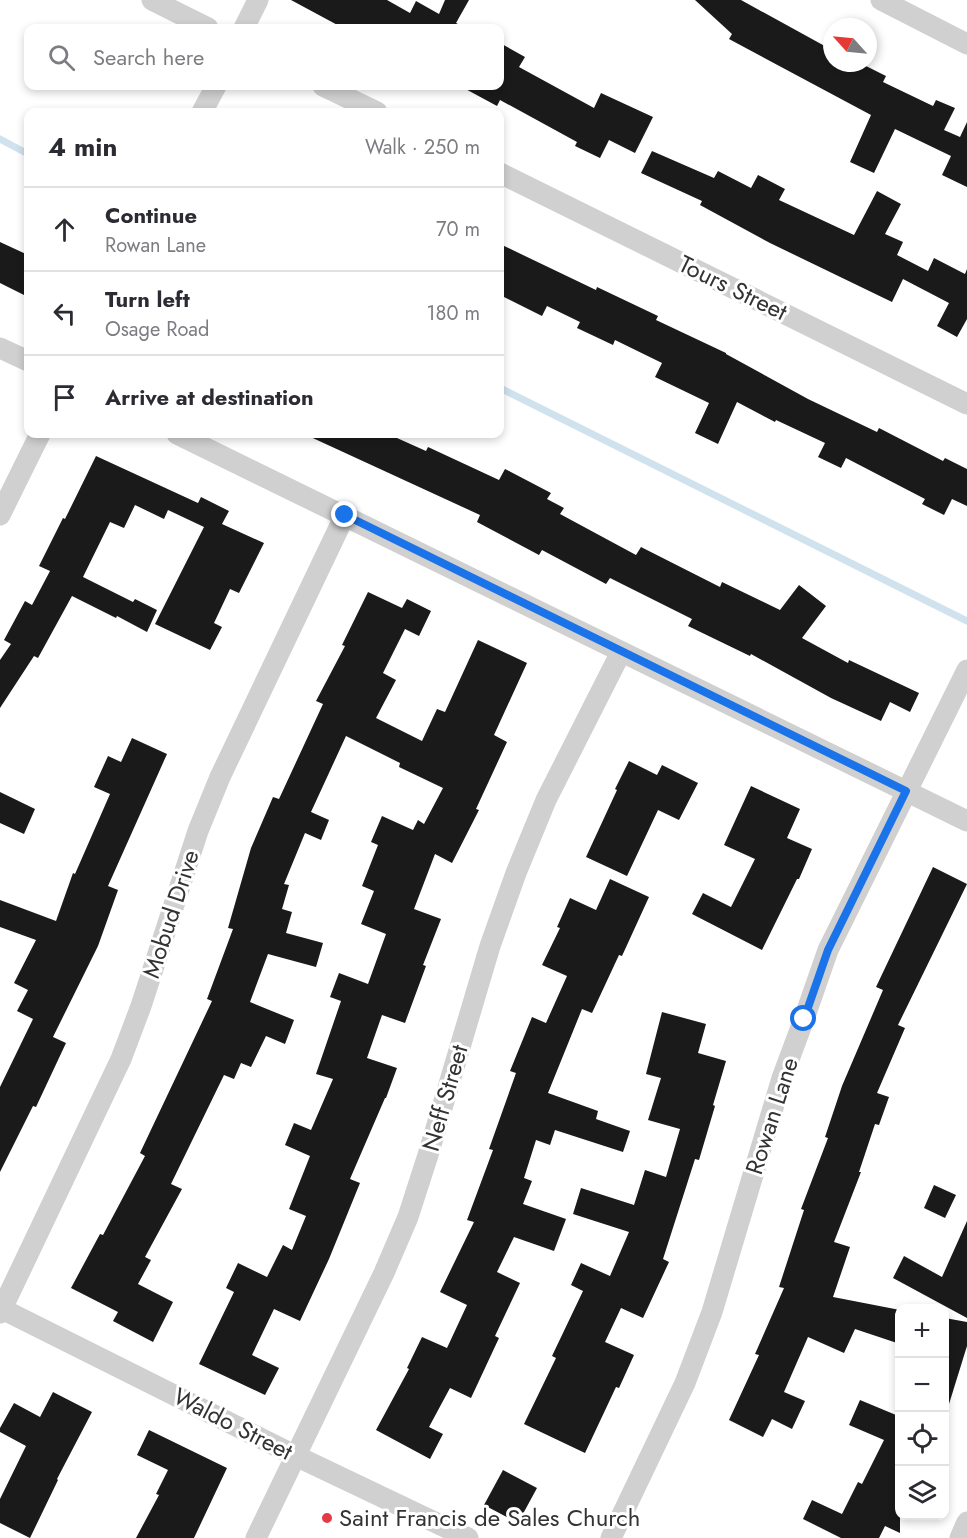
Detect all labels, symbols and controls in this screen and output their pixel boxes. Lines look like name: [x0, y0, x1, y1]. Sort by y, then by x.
north arrow: [823, 18, 877, 72]
search box: [24, 24, 504, 90]
icon: search: [45, 41, 78, 74]
text: Search here: [93, 41, 204, 73]
text: 4 min: [48, 128, 117, 166]
text: Walk · 250 m: [365, 133, 480, 162]
text: Continue: [105, 199, 197, 231]
icon: ahead: [48, 213, 81, 246]
text: 70 m: [436, 215, 480, 244]
text: Rowan Lane: [105, 231, 206, 260]
street label: Tours Street: [673, 246, 794, 329]
text: Turn left: [105, 283, 190, 315]
icon: left: [48, 297, 81, 330]
text: 180 m: [426, 299, 480, 328]
text: Osage Road: [105, 315, 209, 344]
icon: arrive: [48, 381, 81, 414]
text: Arrive at destination: [105, 381, 314, 413]
route end: [331, 501, 357, 527]
street label: Mobud Drive: [133, 845, 208, 983]
route start: [790, 1005, 816, 1031]
street label: Neff Street: [413, 1040, 476, 1155]
street label: Rowan Lane: [736, 1053, 807, 1179]
map controls: [895, 1304, 949, 1520]
button: +: [895, 1304, 949, 1358]
button: −: [895, 1358, 949, 1412]
street label: Waldo Street: [168, 1379, 299, 1469]
button: locate: [895, 1412, 949, 1466]
button: layers: [895, 1466, 949, 1520]
place label: Saint Francis de Sales Church: [339, 1500, 640, 1535]
marker: Saint Francis de Sales Church: [320, 1511, 334, 1525]

